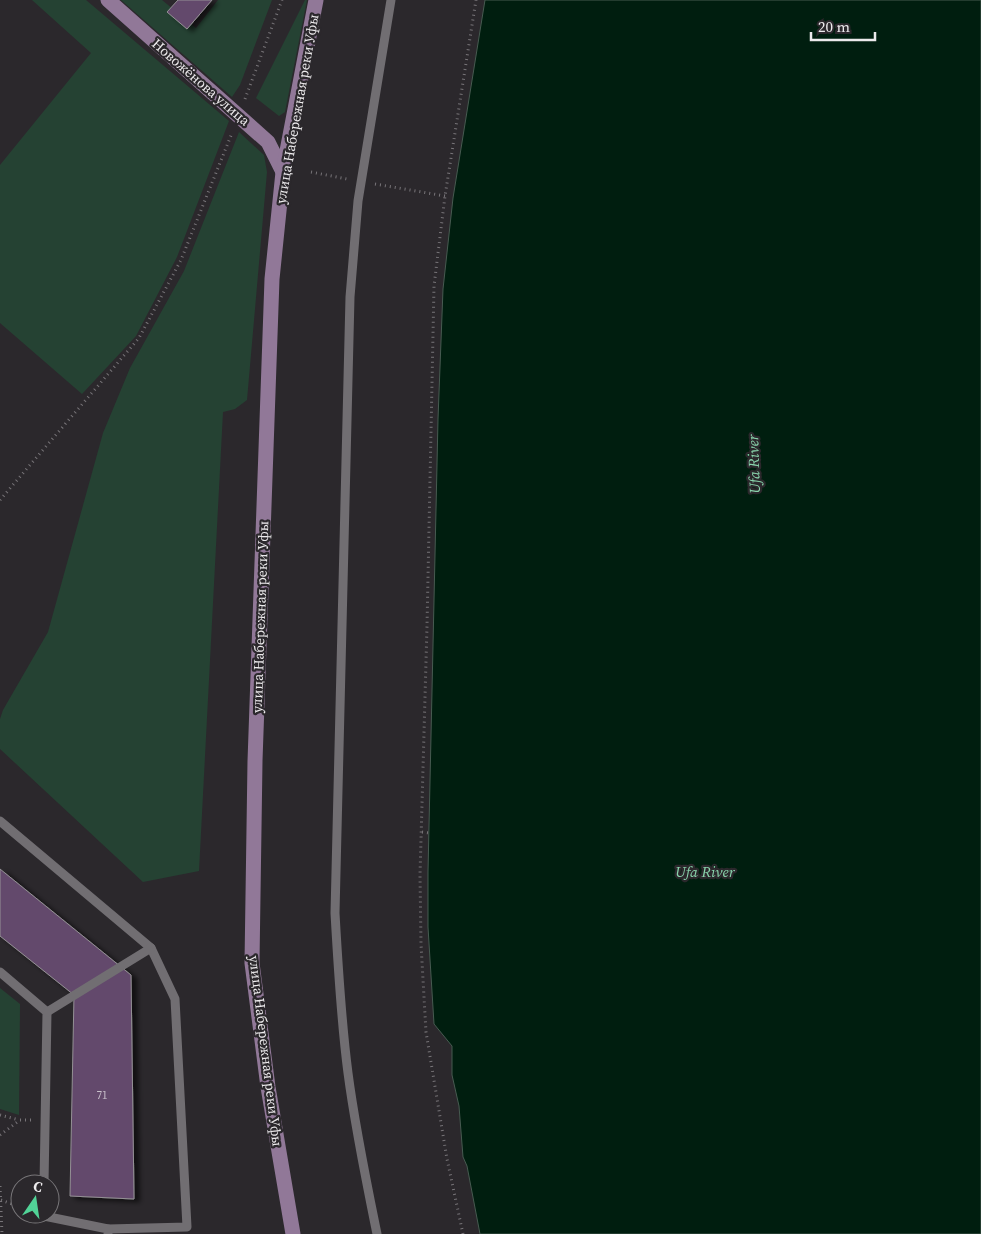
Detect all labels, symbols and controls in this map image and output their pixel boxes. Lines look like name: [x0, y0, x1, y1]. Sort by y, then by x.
scale bar: [811, 10, 875, 42]
street label: улица Набережная реки Уфы: [270, 13, 324, 205]
text: 20 m: [818, 16, 850, 37]
street label: Новожёнова улица: [148, 34, 255, 131]
water label: Ufa River: [742, 433, 765, 494]
street label: улица Набережная реки Уфы: [247, 521, 273, 713]
water label: Ufa River: [675, 861, 736, 882]
street label: улица Набережная реки Уфы: [244, 954, 288, 1148]
house number: 71: [97, 1088, 108, 1103]
north arrow: [10, 1174, 60, 1224]
text: С: [31, 1176, 45, 1197]

